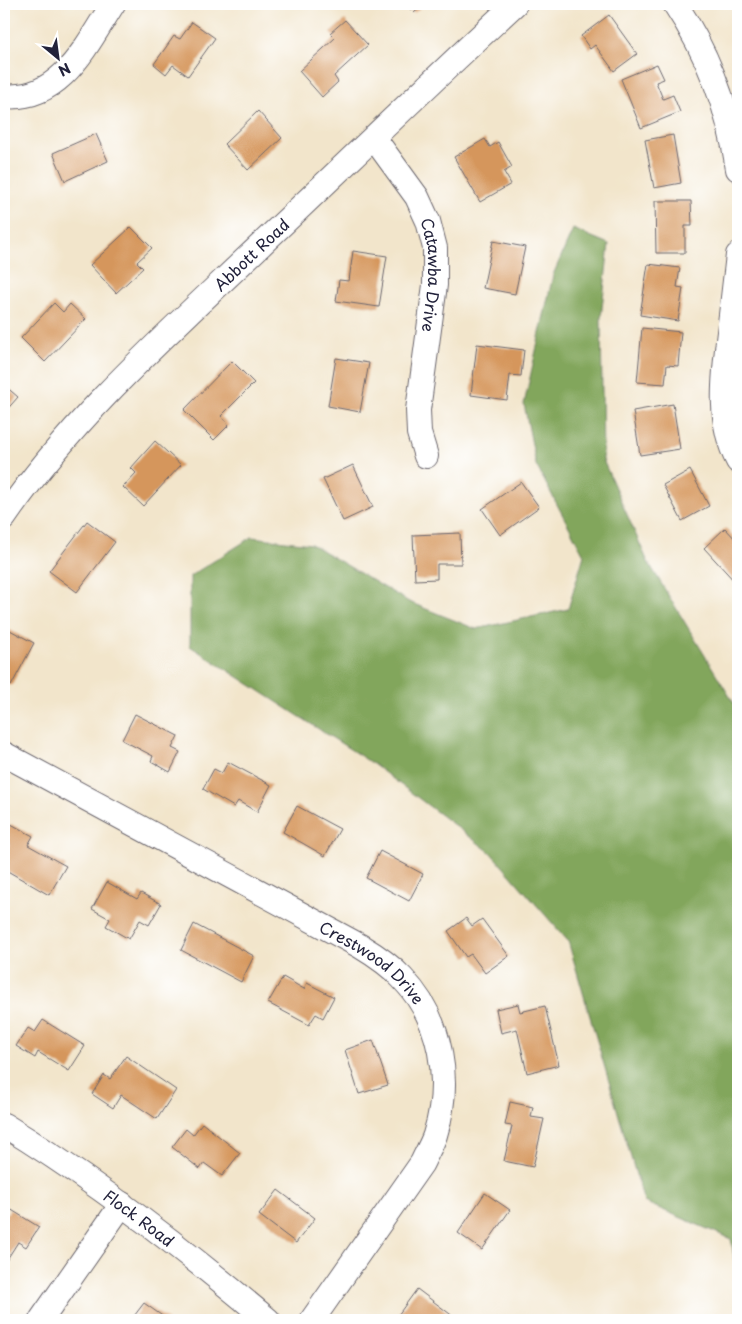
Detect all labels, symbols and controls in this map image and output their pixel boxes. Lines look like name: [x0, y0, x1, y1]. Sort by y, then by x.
north arrow: [32, 32, 82, 82]
text: N: [55, 58, 74, 82]
street label: Abbott Road: [208, 212, 294, 296]
street label: Catawba Drive: [416, 215, 447, 334]
street label: Crestwood Drive: [315, 914, 431, 1009]
street label: Flock Road: [99, 1183, 180, 1252]

